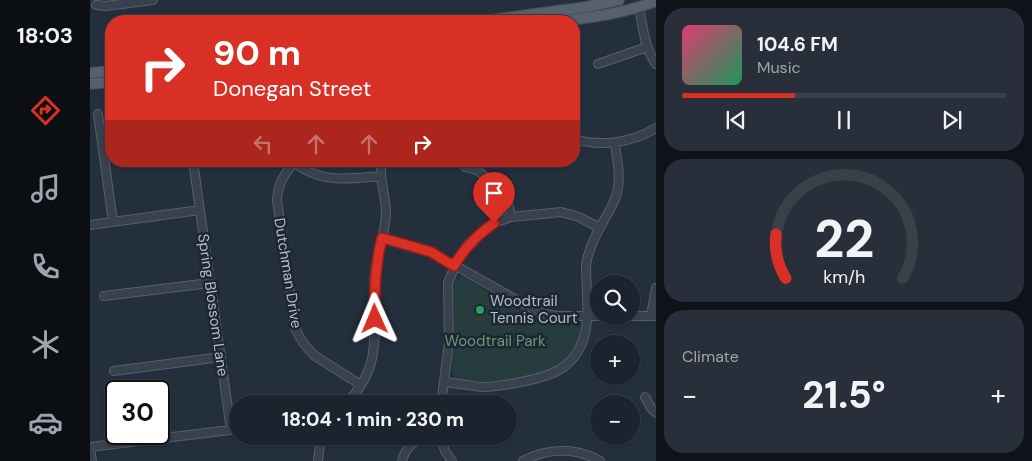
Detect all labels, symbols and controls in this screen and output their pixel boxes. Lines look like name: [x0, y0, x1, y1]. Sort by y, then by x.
text: 18:03: [17, 21, 73, 50]
text: 90 m: [213, 30, 301, 76]
text: 104.6 FM: [757, 32, 838, 57]
icon: right: [130, 35, 195, 100]
text: Music: [757, 57, 801, 78]
text: Donegan Street: [213, 74, 371, 103]
icon: directions: [28, 93, 63, 128]
icon: previous: [722, 106, 750, 134]
icon: pause: [830, 106, 858, 134]
icon: next: [938, 106, 966, 134]
icon: left: [249, 130, 277, 158]
icon: ahead: [302, 130, 330, 158]
icon: ahead: [355, 130, 383, 158]
icon: right: [408, 130, 436, 158]
icon: music: [28, 171, 63, 206]
pin: [473, 172, 515, 223]
icon: arrive: [480, 179, 508, 207]
text: 22: [814, 205, 874, 273]
street label: Dutchman Drive: [269, 216, 307, 330]
street label: Spring Blossom Lane: [193, 232, 233, 378]
icon: phone: [28, 249, 63, 284]
text: km/h: [823, 265, 865, 289]
map controls: [590, 275, 640, 445]
button: search: [590, 275, 640, 325]
place label: Woodtrail Tennis Court: [490, 291, 578, 328]
position arrow: [348, 292, 400, 344]
marker: Woodtrail Tennis Court: [474, 304, 486, 316]
icon: climate: [28, 327, 63, 362]
park label: Woodtrail Park: [444, 331, 546, 351]
button: +: [590, 335, 640, 385]
text: Climate: [682, 346, 739, 367]
text: 21.5°: [802, 370, 886, 420]
text: −: [682, 377, 697, 414]
text: +: [991, 377, 1006, 414]
speed limit sign: 30: [105, 380, 170, 445]
button: −: [590, 395, 640, 445]
icon: car: [28, 405, 63, 440]
text: 18:04 · 1 min · 230 m: [282, 407, 464, 432]

